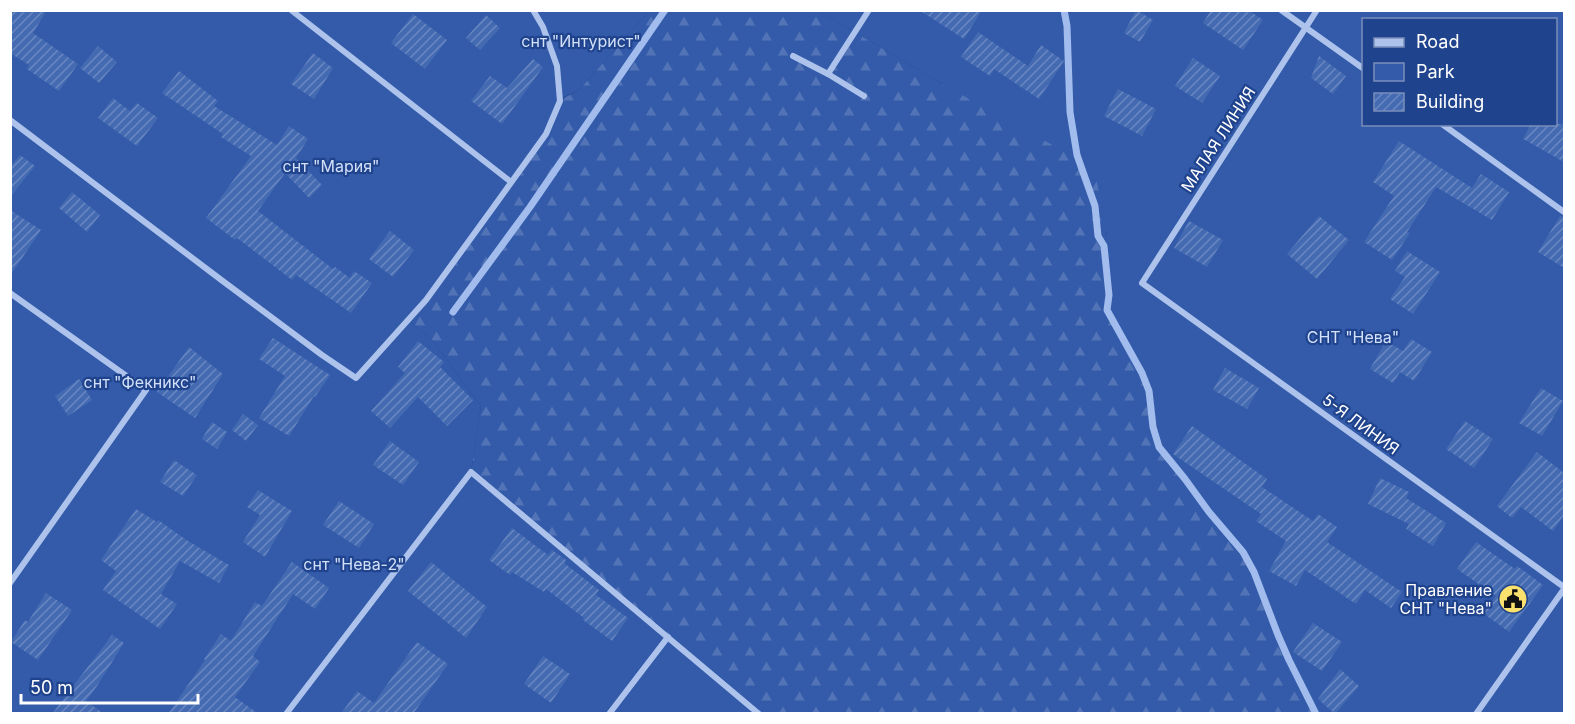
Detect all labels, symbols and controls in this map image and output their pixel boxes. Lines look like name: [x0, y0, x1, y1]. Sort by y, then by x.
legend: [1362, 18, 1557, 126]
park label: снт "Интурист": [521, 31, 641, 51]
text: Road: [1416, 31, 1459, 52]
text: Park: [1416, 61, 1455, 82]
street label: МАЛАЯ ЛИНИЯ: [1177, 83, 1259, 195]
text: Building: [1416, 91, 1484, 112]
park label: снт "Мария": [282, 156, 380, 176]
park label: СНТ "Нева": [1307, 327, 1399, 347]
park label: снт "Фекникс": [84, 372, 196, 392]
street label: 5-Я ЛИНИЯ: [1319, 389, 1403, 459]
park label: снт "Нева-2": [303, 554, 405, 574]
place label: Правление СНТ "Нева": [1399, 580, 1492, 618]
public building icon: Правление СНТ "Нева": [1497, 583, 1529, 615]
scale bar: [21, 667, 198, 705]
text: 50 m: [30, 677, 73, 698]

